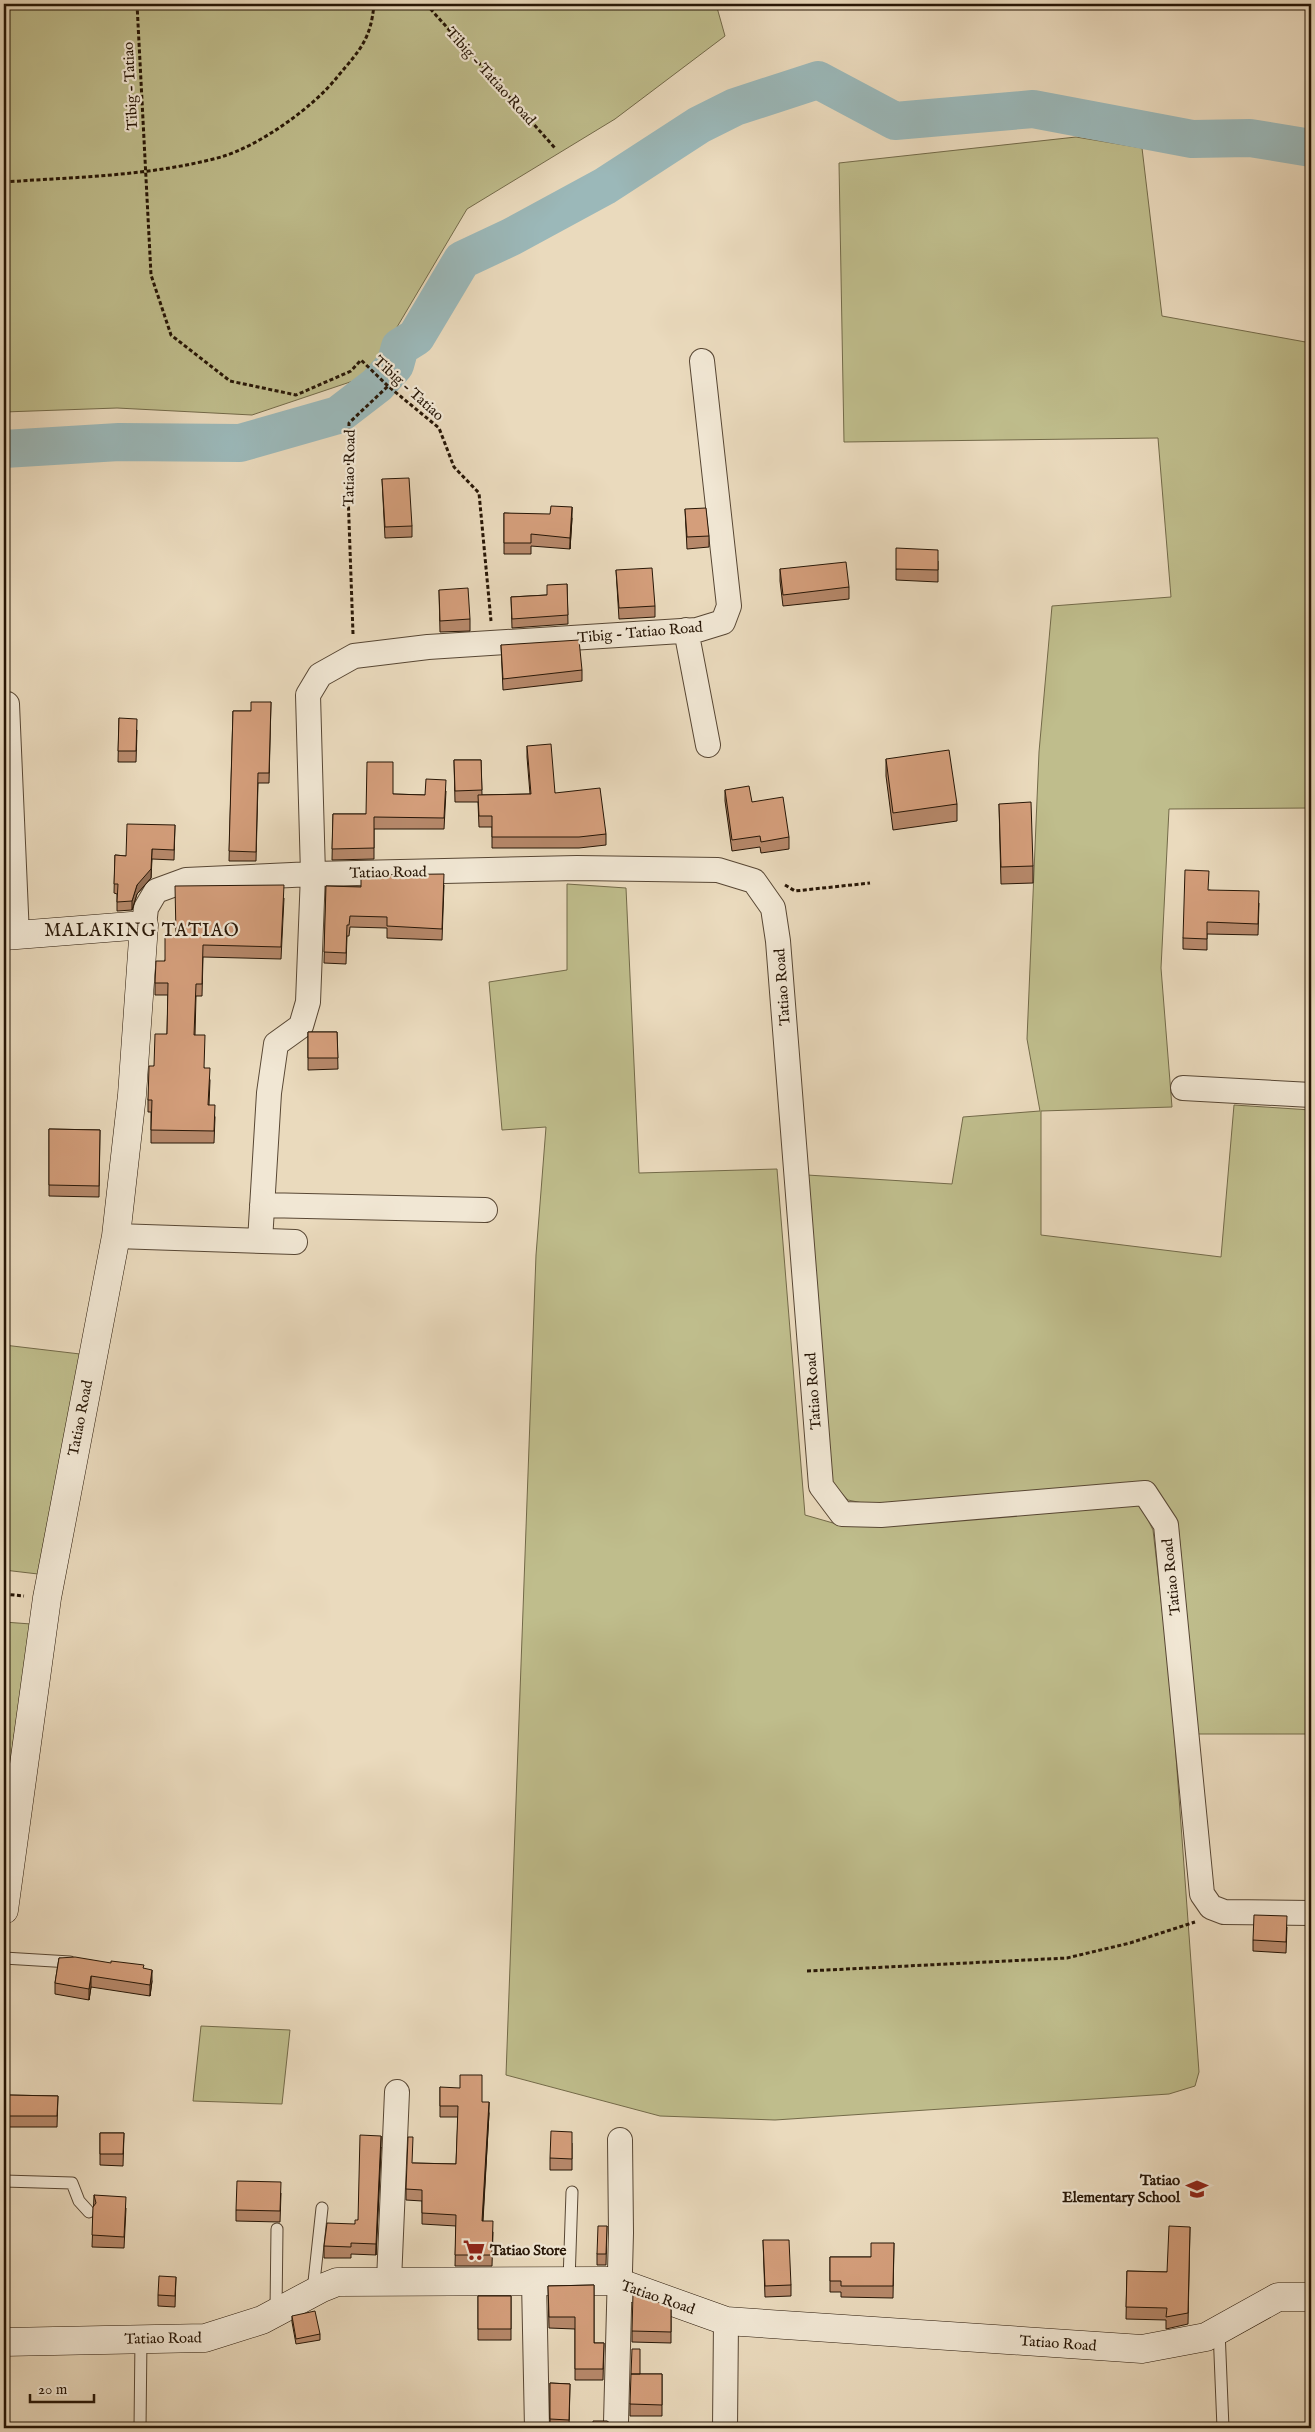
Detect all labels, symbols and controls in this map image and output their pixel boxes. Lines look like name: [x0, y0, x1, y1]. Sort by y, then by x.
street label: Tibig - Tatiao Road: [442, 23, 540, 130]
street label: Tibig - Tatiao: [119, 41, 142, 131]
street label: Tibig - Tatiao: [369, 352, 448, 425]
street label: Tatiao Road: [339, 428, 360, 507]
street label: Tibig - Tatiao Road: [577, 617, 704, 647]
street label: Tatiao Road: [349, 862, 428, 883]
district label: MALAKING TATIAO: [44, 920, 240, 943]
street label: Tatiao Road: [770, 947, 795, 1026]
street label: Tatiao Road: [801, 1351, 826, 1430]
street label: Tatiao Road: [64, 1377, 97, 1458]
street label: Tatiao Road: [1158, 1537, 1185, 1616]
place label: Tatiao Elementary School: [1062, 2171, 1181, 2207]
school or university icon: Tatiao Elementary School: [1184, 2176, 1210, 2202]
supermarket icon: Tatiao Store: [461, 2237, 487, 2263]
place label: Tatiao Store: [489, 2241, 567, 2260]
street label: Tatiao Road: [618, 2276, 698, 2319]
street label: Tatiao Road: [124, 2328, 203, 2349]
street label: Tatiao Road: [1019, 2331, 1098, 2356]
scale bar: [30, 2372, 94, 2404]
text: 20 m: [38, 2380, 68, 2399]

